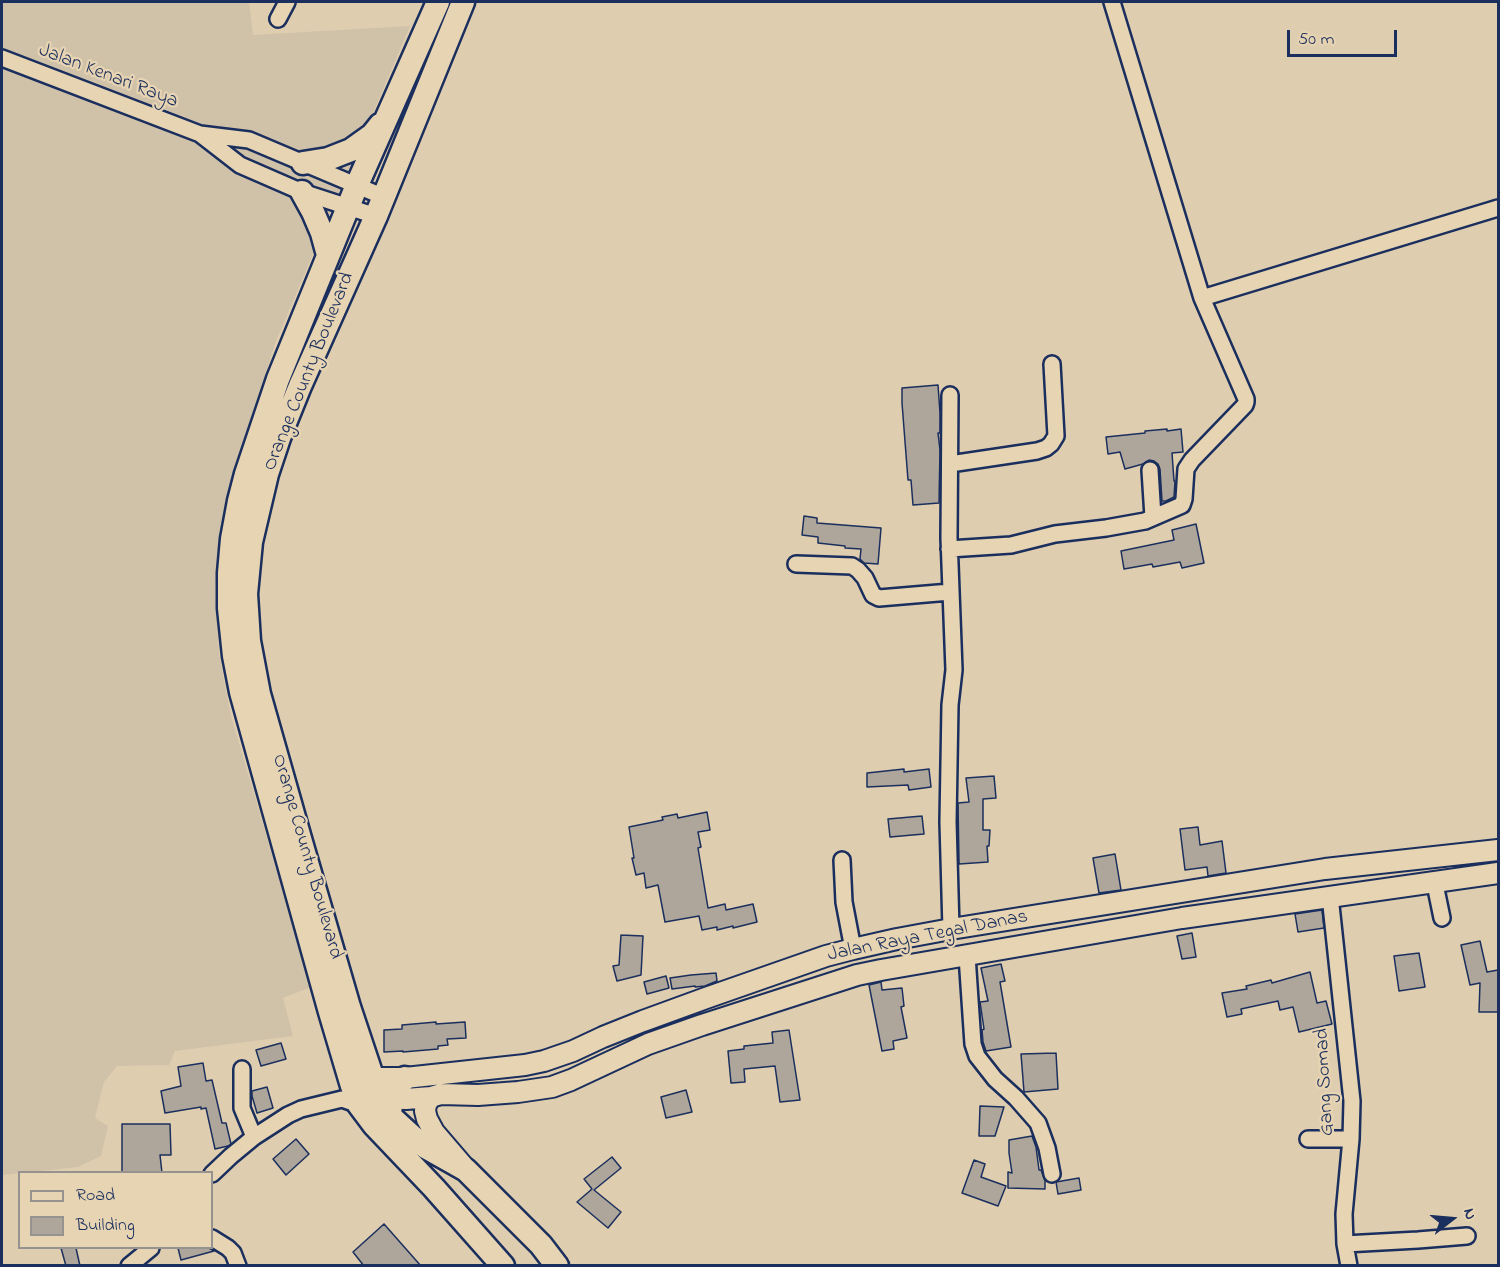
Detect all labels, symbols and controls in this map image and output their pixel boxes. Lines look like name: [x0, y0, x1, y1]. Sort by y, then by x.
scale bar: [1290, 18, 1400, 56]
text: 50 m: [1298, 27, 1335, 53]
street label: Jalan Kenari Raya: [35, 39, 181, 115]
street label: Orange County Boulevard: [259, 269, 361, 475]
street label: Orange County Boulevard: [265, 752, 347, 962]
street label: Jalan Raya Tegal Danas: [826, 906, 1030, 968]
street label: Gang Somad: [1311, 1027, 1341, 1137]
legend: [18, 1171, 213, 1249]
text: Road: [76, 1183, 115, 1209]
north arrow: [1422, 1189, 1482, 1249]
text: N: [1456, 1206, 1482, 1223]
text: Building: [76, 1213, 135, 1239]

